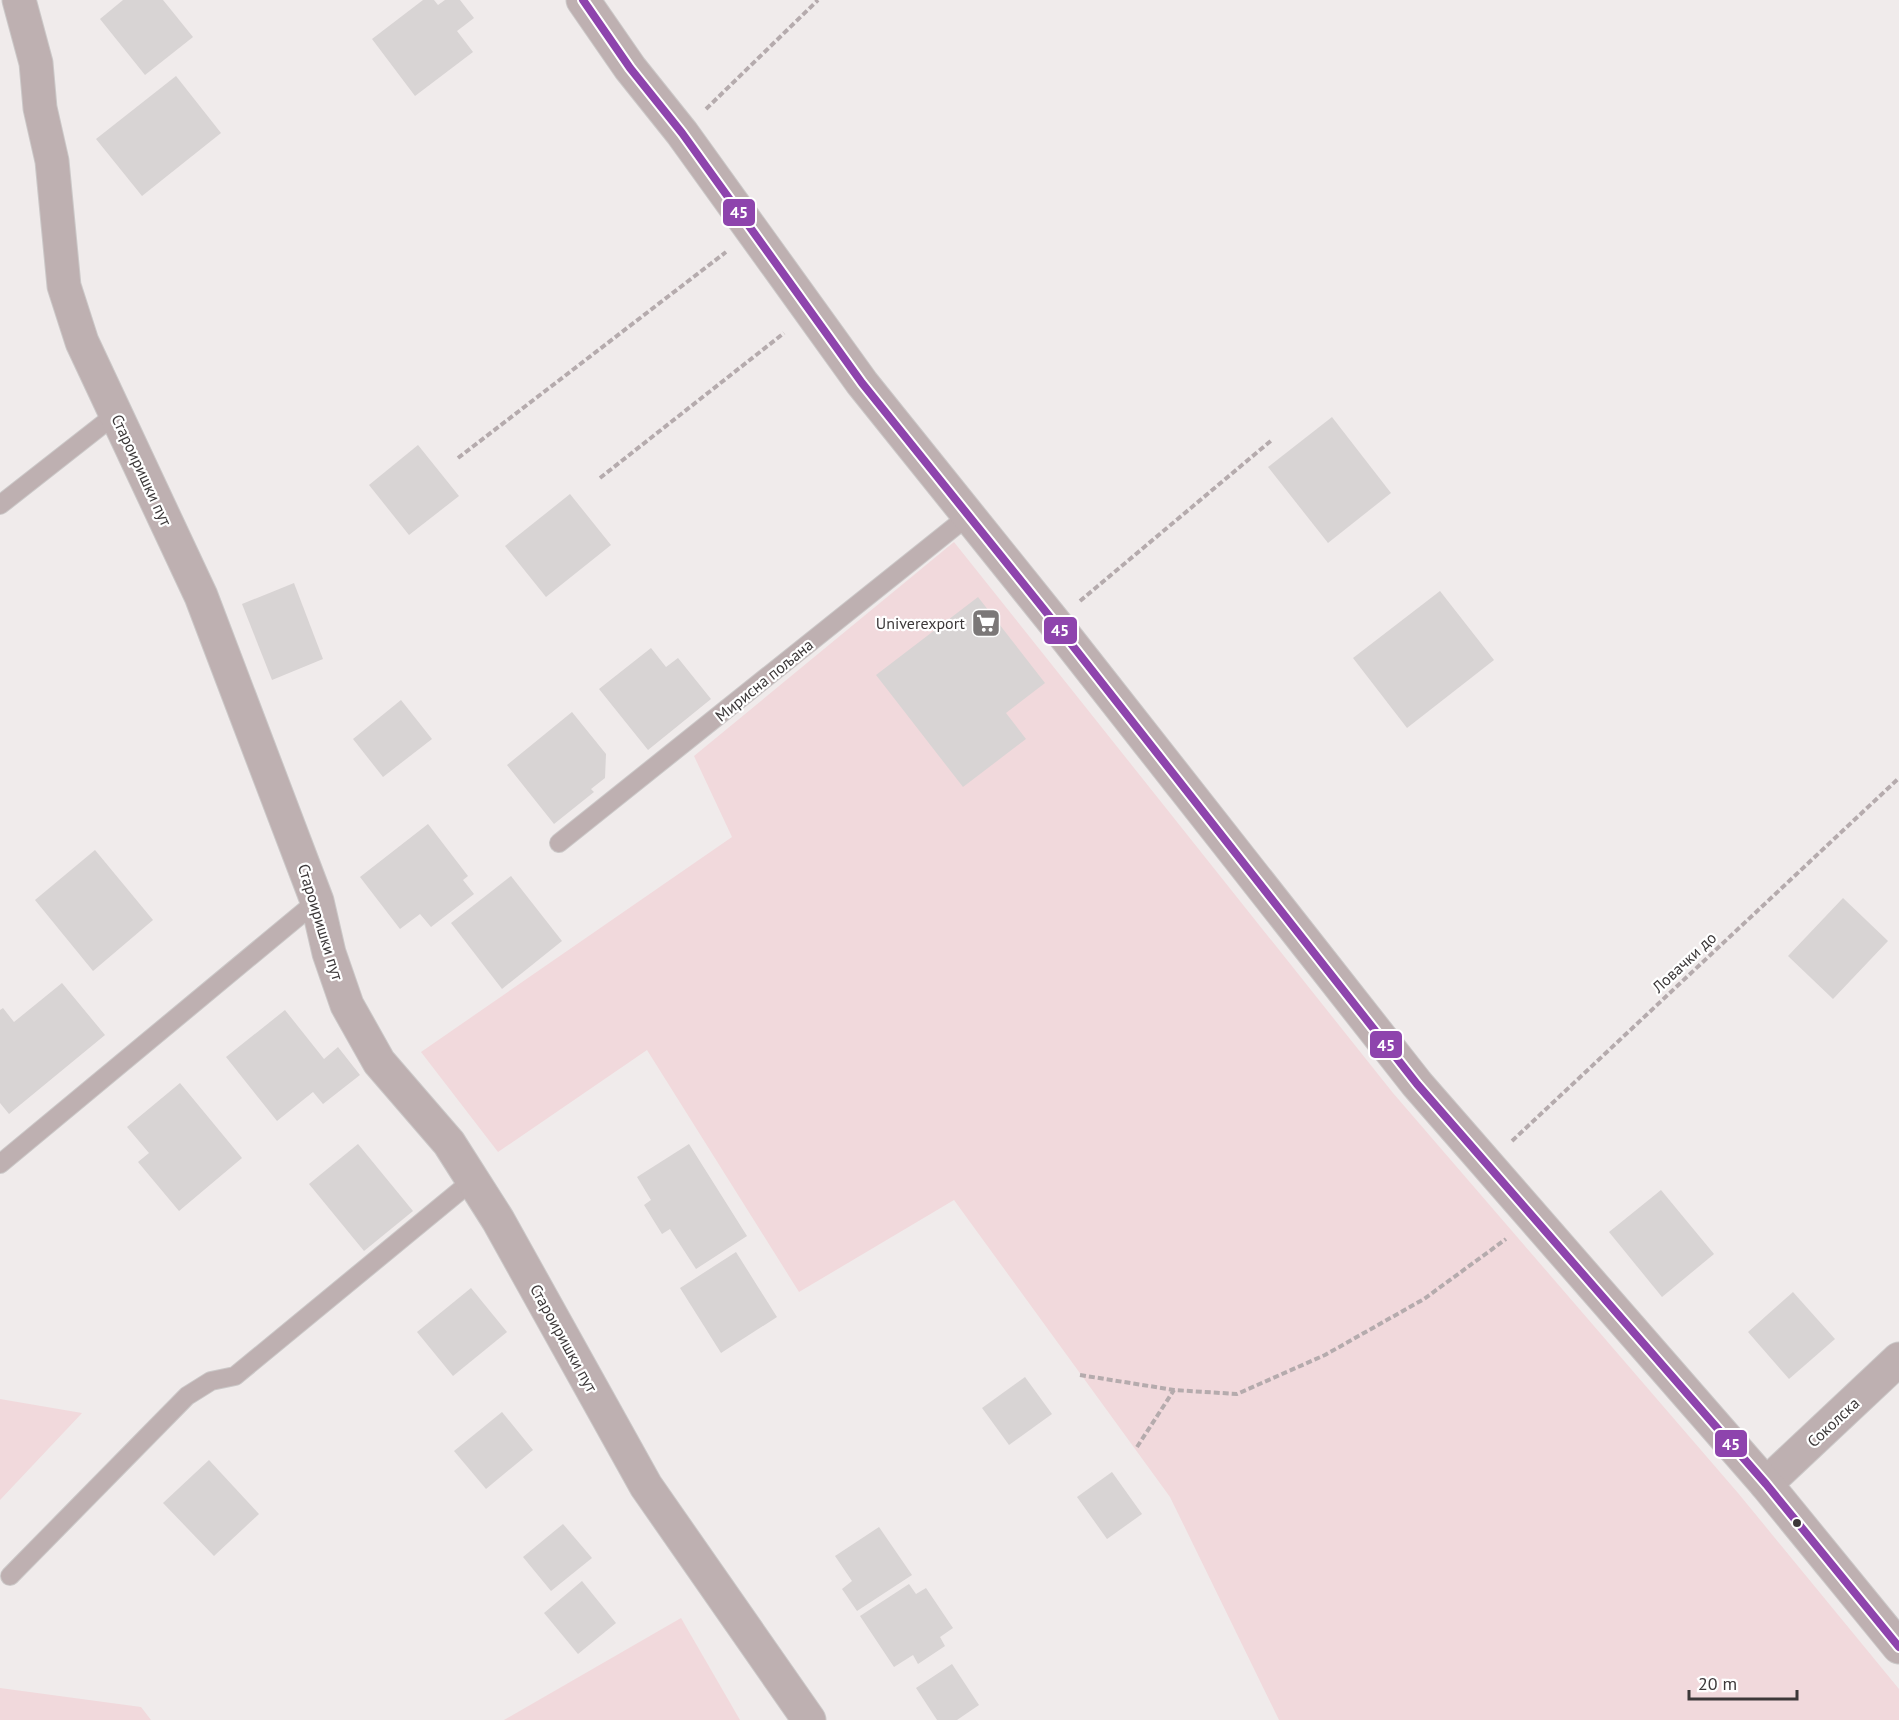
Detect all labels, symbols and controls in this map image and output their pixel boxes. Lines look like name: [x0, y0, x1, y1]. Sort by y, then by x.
line badge: 45: [722, 198, 756, 227]
text: 45: [730, 202, 748, 222]
street label: Староиришки пут: [107, 411, 177, 529]
supermarket icon: Univerexport: [970, 607, 1002, 639]
place label: Univerexport: [876, 613, 966, 633]
line badge: 45: [1043, 616, 1078, 645]
text: 45: [1051, 620, 1069, 640]
street label: Мирисна пољана: [711, 634, 817, 726]
street label: Староиришки пут: [294, 861, 348, 983]
street label: Ловачки до: [1647, 927, 1720, 997]
line badge: 45: [1369, 1030, 1403, 1059]
text: 45: [1377, 1035, 1395, 1055]
street label: Староиришки пут: [526, 1280, 602, 1396]
street label: Соколска: [1803, 1393, 1863, 1451]
line badge: 45: [1714, 1429, 1748, 1458]
text: 45: [1722, 1434, 1740, 1454]
unlabelled marker: [1791, 1517, 1803, 1529]
scale bar: [1689, 1663, 1797, 1701]
text: 20 m: [1698, 1672, 1737, 1695]

